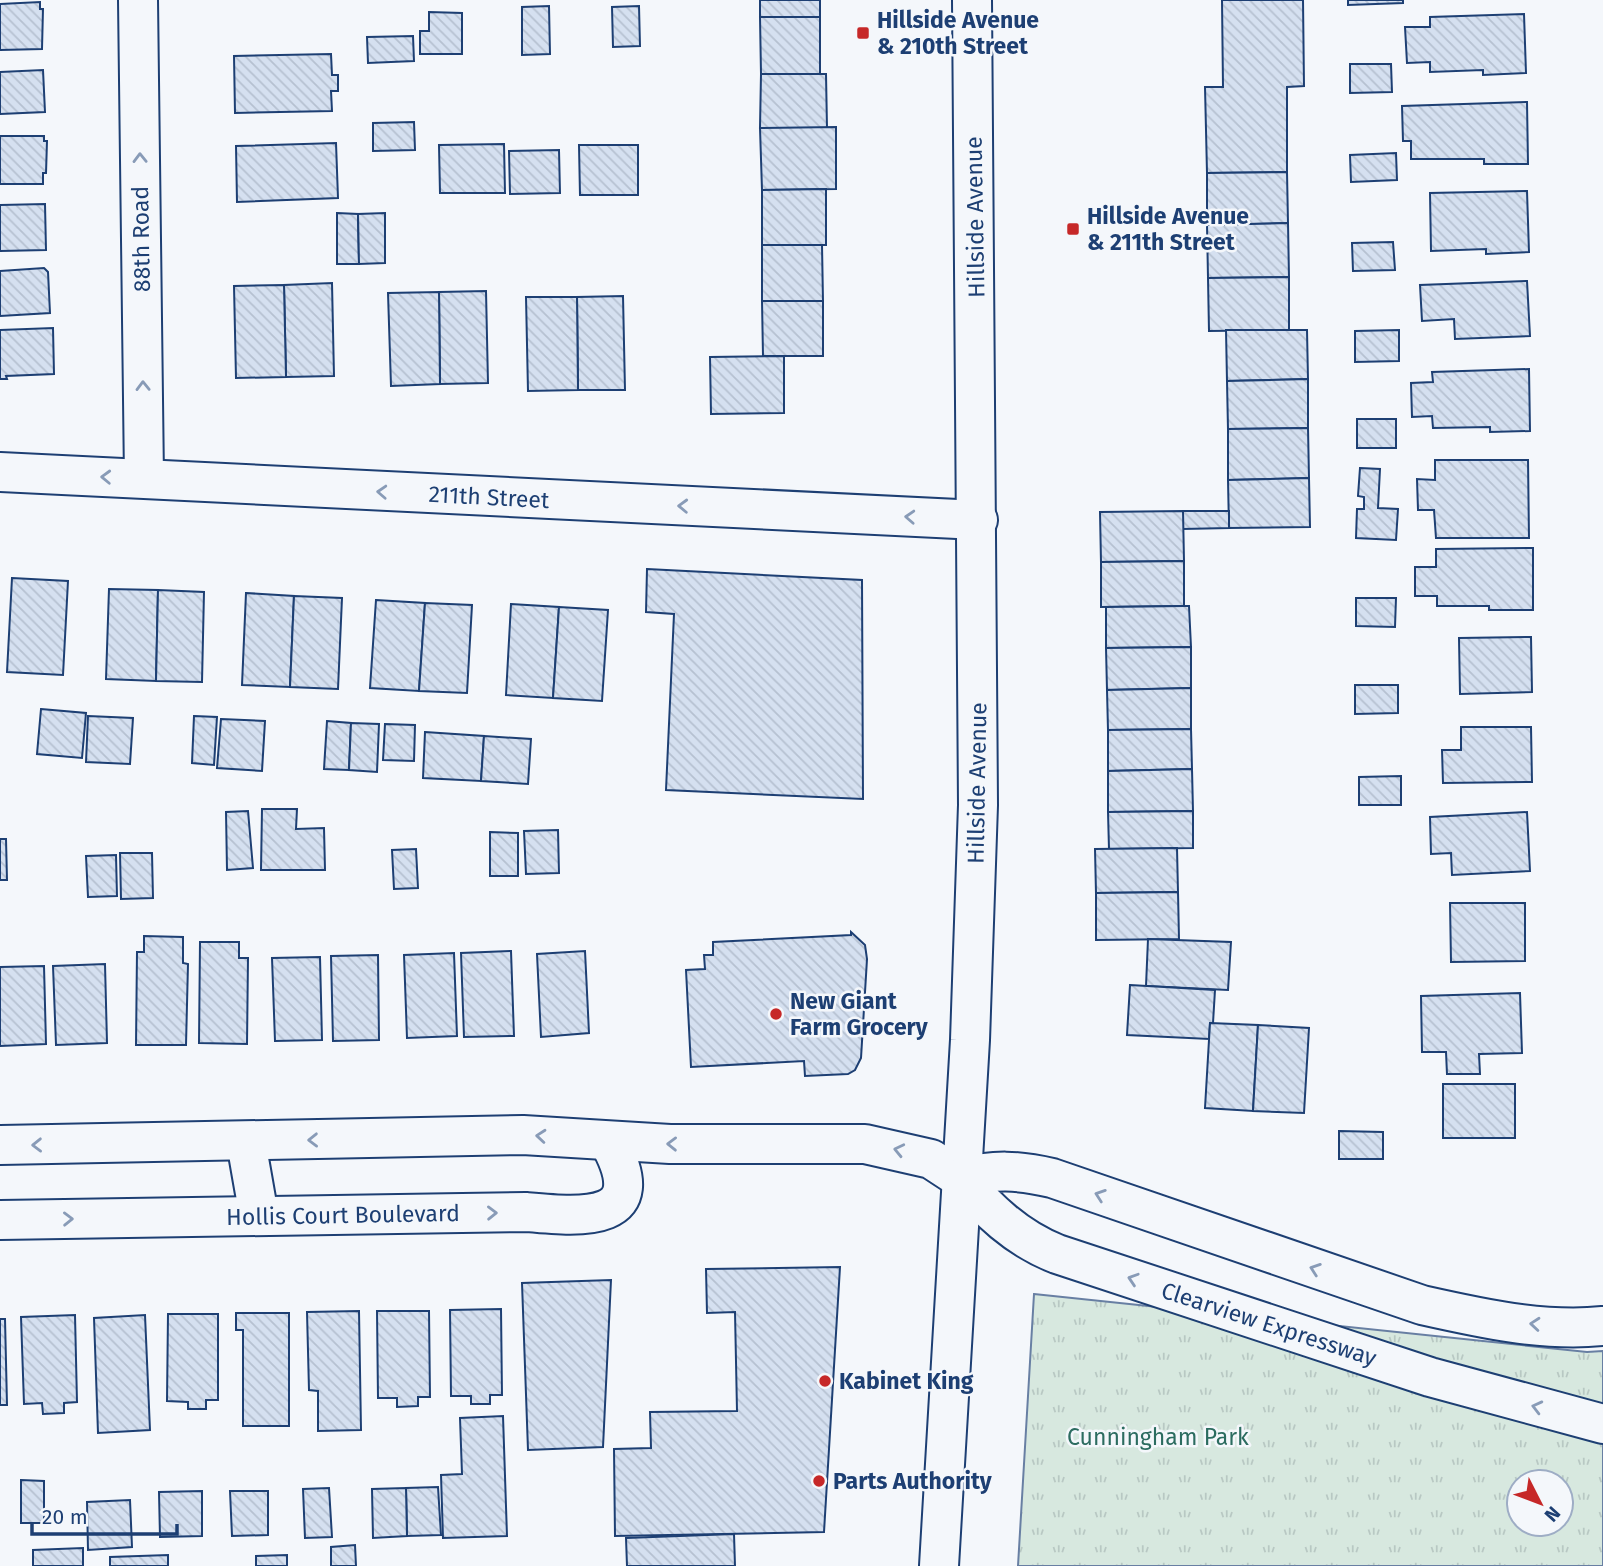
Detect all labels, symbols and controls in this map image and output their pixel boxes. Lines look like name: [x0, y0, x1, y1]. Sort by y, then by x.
place label: Hillside Avenue & 210th Street: [877, 6, 1039, 60]
marker: Hillside Avenue & 210th Street: [855, 25, 871, 41]
street label: Hillside Avenue: [960, 136, 990, 298]
one-way arrow: [132, 152, 148, 163]
street label: 88th Road: [126, 186, 156, 292]
place label: Hillside Avenue & 211th Street: [1087, 202, 1249, 256]
marker: Hillside Avenue & 211th Street: [1065, 221, 1081, 237]
one-way arrow: [135, 380, 151, 390]
one-way arrow: [100, 469, 111, 484]
street label: 211th Street: [428, 480, 551, 514]
one-way arrow: [376, 484, 387, 499]
one-way arrow: [677, 499, 688, 514]
one-way arrow: [904, 510, 915, 525]
street label: Hillside Avenue: [962, 702, 992, 864]
place label: New Giant Farm Grocery: [790, 987, 929, 1041]
marker: New Giant Farm Grocery: [768, 1006, 784, 1022]
one-way arrow: [535, 1129, 546, 1144]
one-way arrow: [308, 1132, 318, 1148]
one-way arrow: [666, 1136, 677, 1152]
one-way arrow: [31, 1137, 42, 1153]
one-way arrow: [893, 1144, 905, 1158]
one-way arrow: [1094, 1189, 1107, 1203]
street label: Hollis Court Boulevard: [226, 1199, 460, 1231]
one-way arrow: [486, 1205, 497, 1220]
one-way arrow: [63, 1212, 74, 1227]
one-way arrow: [1310, 1263, 1322, 1277]
one-way arrow: [1128, 1273, 1140, 1287]
street label: Clearview Expressway: [1158, 1276, 1381, 1372]
one-way arrow: [1529, 1317, 1541, 1332]
place label: Kabinet King: [839, 1367, 974, 1395]
marker: Kabinet King: [817, 1373, 833, 1389]
one-way arrow: [1531, 1401, 1543, 1415]
park label: Cunningham Park: [1067, 1423, 1249, 1451]
place label: Parts Authority: [833, 1467, 993, 1495]
north arrow: [1505, 1468, 1575, 1538]
marker: Parts Authority: [811, 1473, 827, 1489]
scale bar: [32, 1492, 177, 1536]
text: N: [1539, 1502, 1565, 1526]
text: 20 m: [42, 1504, 88, 1530]

